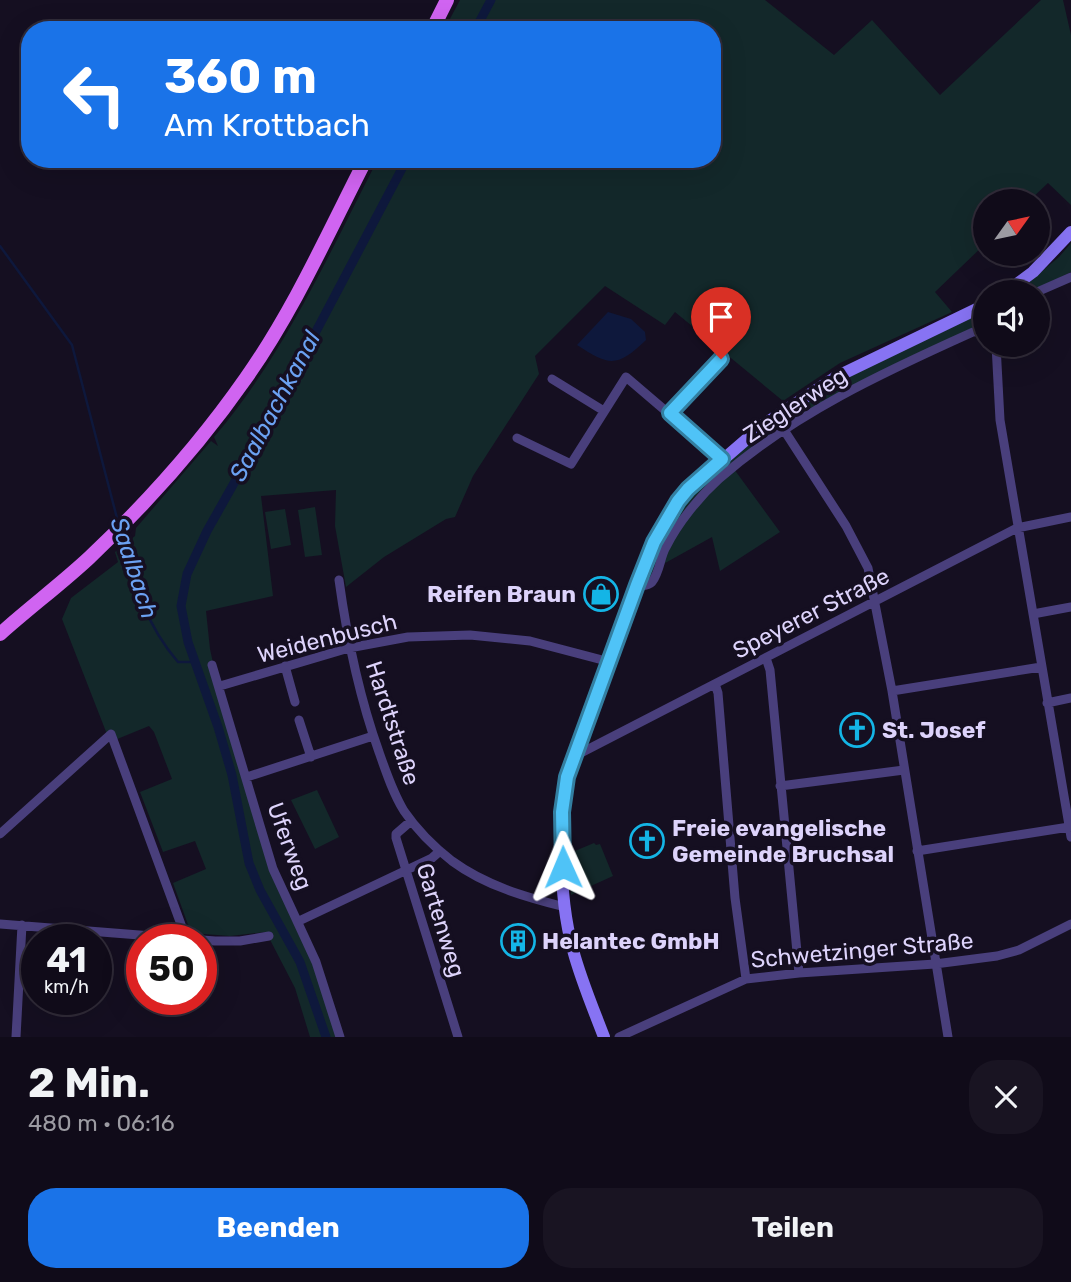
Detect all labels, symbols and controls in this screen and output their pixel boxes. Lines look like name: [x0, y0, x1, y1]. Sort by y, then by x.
text: 360 m: [164, 47, 317, 105]
icon: left: [49, 49, 140, 140]
text: Am Krottbach: [164, 106, 370, 144]
north arrow: [973, 189, 1050, 266]
map controls: [973, 189, 1050, 357]
button: sound: [973, 280, 1050, 357]
pin: [691, 287, 751, 359]
icon: arrive: [702, 298, 740, 336]
water label: Saalbachkanal: [224, 325, 327, 486]
street label: Zieglerweg: [738, 361, 852, 449]
water label: Saalbach: [104, 514, 164, 622]
street label: Speyerer Straße: [728, 562, 894, 664]
shop icon: Reifen Braun: [582, 575, 620, 613]
place label: Reifen Braun: [427, 580, 576, 608]
street label: Weidenbusch: [254, 607, 400, 669]
street label: Hardtstraße: [360, 657, 426, 789]
church icon: St. Josef: [838, 711, 876, 749]
place label: St. Josef: [882, 716, 986, 744]
street label: Uferweg: [261, 798, 319, 894]
place label: Freie evangelische Gemeinde Bruchsal: [672, 814, 894, 868]
church icon: Freie evangelische Gemeinde Bruchsal: [628, 822, 666, 860]
position arrow: [526, 830, 600, 904]
street label: Gartenweg: [410, 860, 472, 980]
building icon: Helantec GmbH: [499, 922, 537, 960]
speed limit sign: 50: [126, 924, 217, 1015]
street label: Schwetzinger Straße: [749, 926, 975, 974]
place label: Helantec GmbH: [542, 927, 720, 955]
text: 41: [46, 939, 87, 981]
text: km/h: [44, 976, 89, 998]
text: 2 Min.: [28, 1058, 150, 1108]
button: close: [969, 1060, 1043, 1134]
text: 480 m · 06:16: [28, 1109, 175, 1137]
button: Beenden: [28, 1188, 529, 1268]
button: Teilen: [543, 1188, 1043, 1268]

